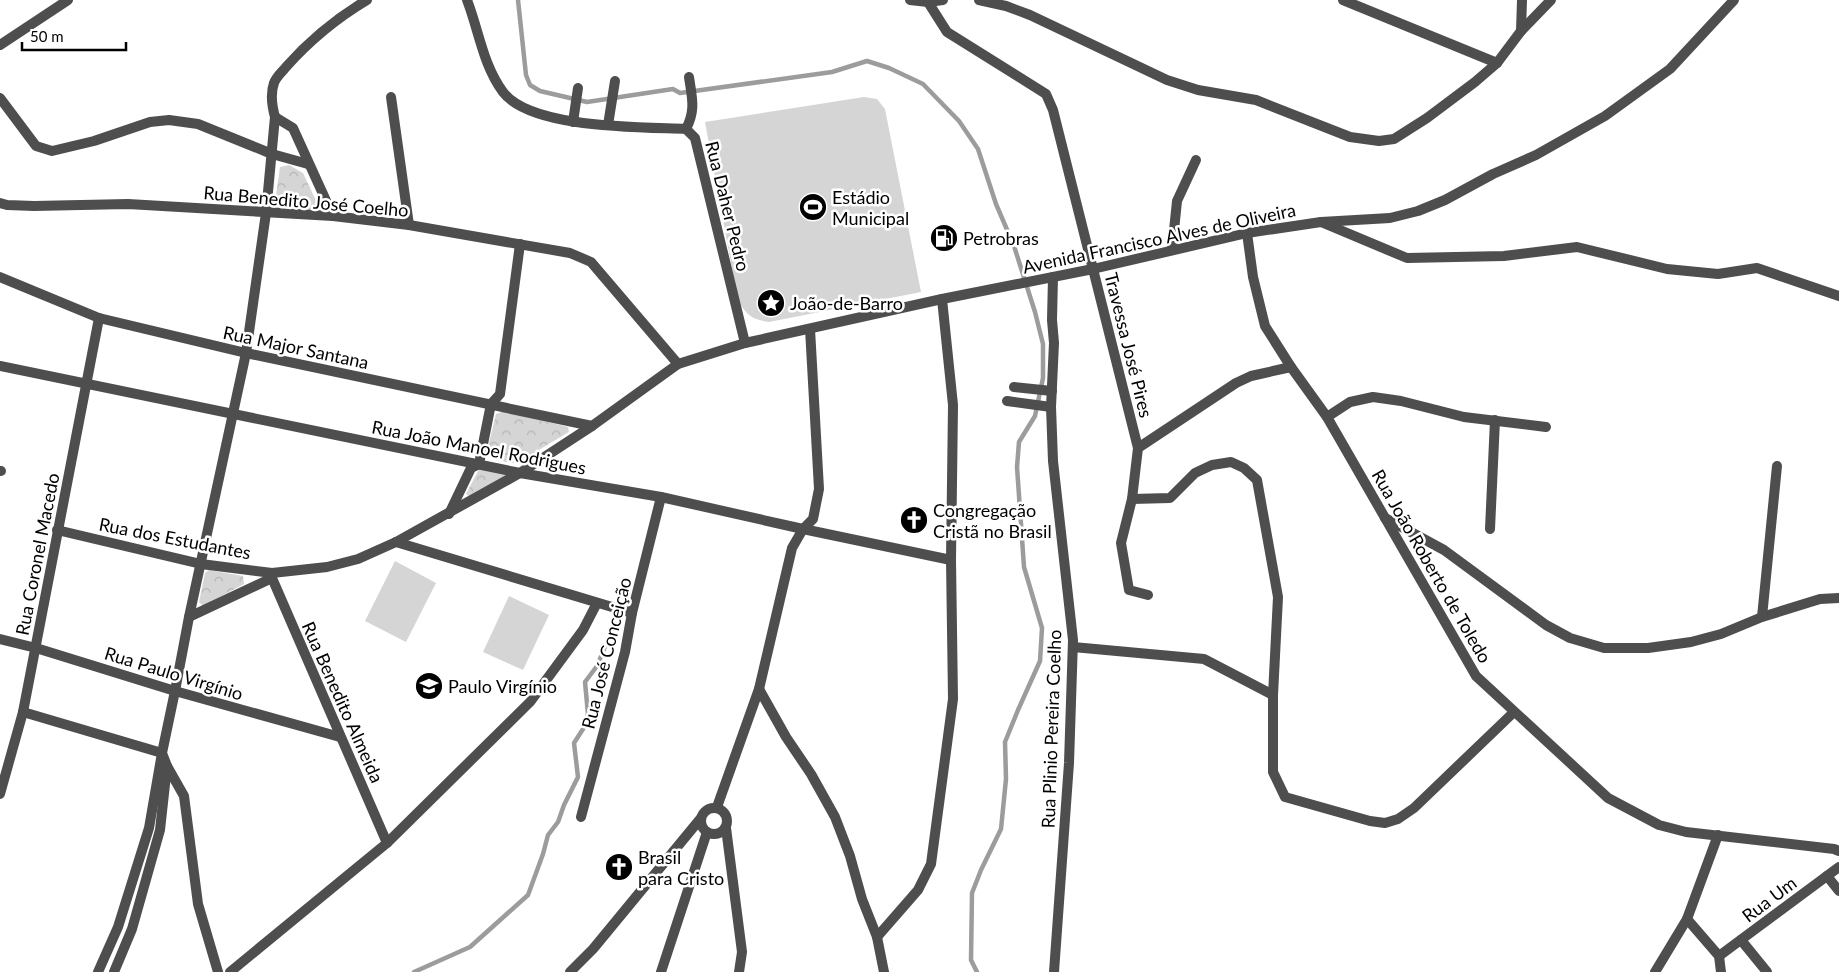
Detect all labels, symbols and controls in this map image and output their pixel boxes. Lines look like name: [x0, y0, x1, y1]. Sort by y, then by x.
scale bar: [22, 20, 126, 52]
text: 50 m: [30, 27, 64, 45]
street label: Rua Daher Pedro: [701, 139, 755, 273]
street label: Rua Benedito José Coelho: [203, 181, 409, 221]
place label: Estádio Municipal: [832, 186, 909, 229]
sports icon: Estádio Municipal: [798, 192, 828, 222]
street label: Avenida Francisco Alves de Oliveira: [1020, 198, 1298, 278]
fuel station icon: Petrobras: [929, 223, 959, 253]
place label: Petrobras: [963, 227, 1039, 249]
street label: Travessa José Pires: [1100, 270, 1158, 420]
place icon: João-de-Barro: [756, 288, 786, 318]
place label: João-de-Barro: [790, 292, 903, 314]
street label: Rua Major Santana: [221, 321, 371, 373]
street label: Rua João Manoel Rodrigues: [370, 415, 588, 479]
street label: Rua João Roberto de Toledo: [1368, 465, 1496, 667]
street label: Rua Coronel Macedo: [10, 471, 64, 637]
place label: Congregação Cristã no Brasil: [933, 499, 1052, 542]
church icon: Congregação Cristã no Brasil: [899, 505, 929, 535]
street label: Rua dos Estudantes: [97, 512, 253, 564]
street label: Rua José Conceição: [577, 575, 635, 731]
street label: Rua Benedito Almeida: [298, 618, 388, 786]
street label: Rua Plinio Pereira Coelho: [1037, 629, 1065, 829]
street label: Rua Paulo Virgínio: [102, 642, 246, 704]
school or university icon: Paulo Virgínio: [414, 671, 444, 701]
place label: Paulo Virgínio: [448, 675, 557, 697]
place label: Brasil para Cristo: [638, 846, 724, 889]
church icon: Brasil para Cristo: [604, 852, 634, 882]
street label: Rua Um: [1738, 871, 1800, 927]

